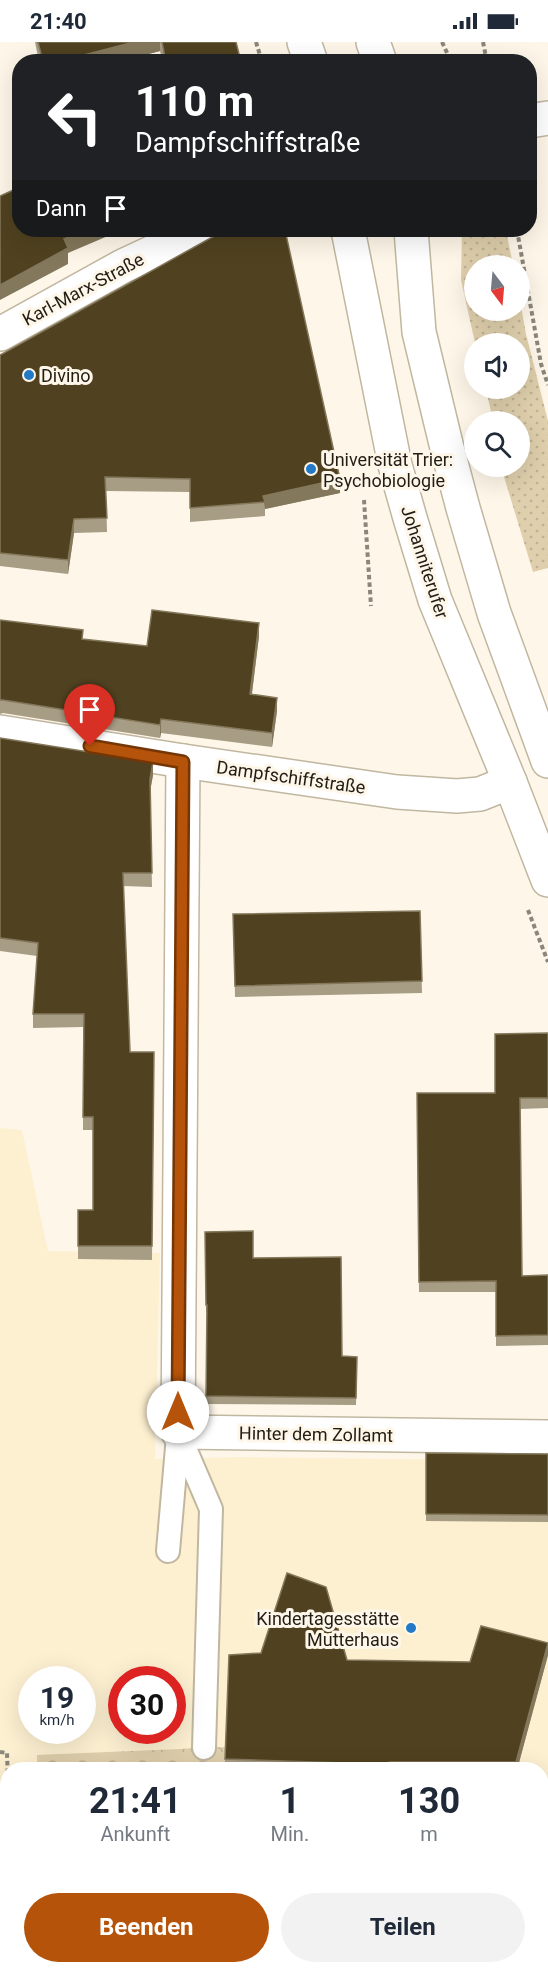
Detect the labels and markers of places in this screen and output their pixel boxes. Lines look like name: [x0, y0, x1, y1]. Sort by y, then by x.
place label: Divino: [41, 365, 91, 386]
marker: Divino: [22, 368, 36, 382]
place label: Universität Trier: Psychobiologie: [323, 449, 453, 491]
marker: Universität Trier: Psychobiologie: [304, 462, 318, 476]
pin: [64, 684, 115, 746]
place label: Kindertagesstätte Mutterhaus: [256, 1608, 399, 1650]
marker: Kindertagesstätte Mutterhaus: [404, 1621, 418, 1635]

